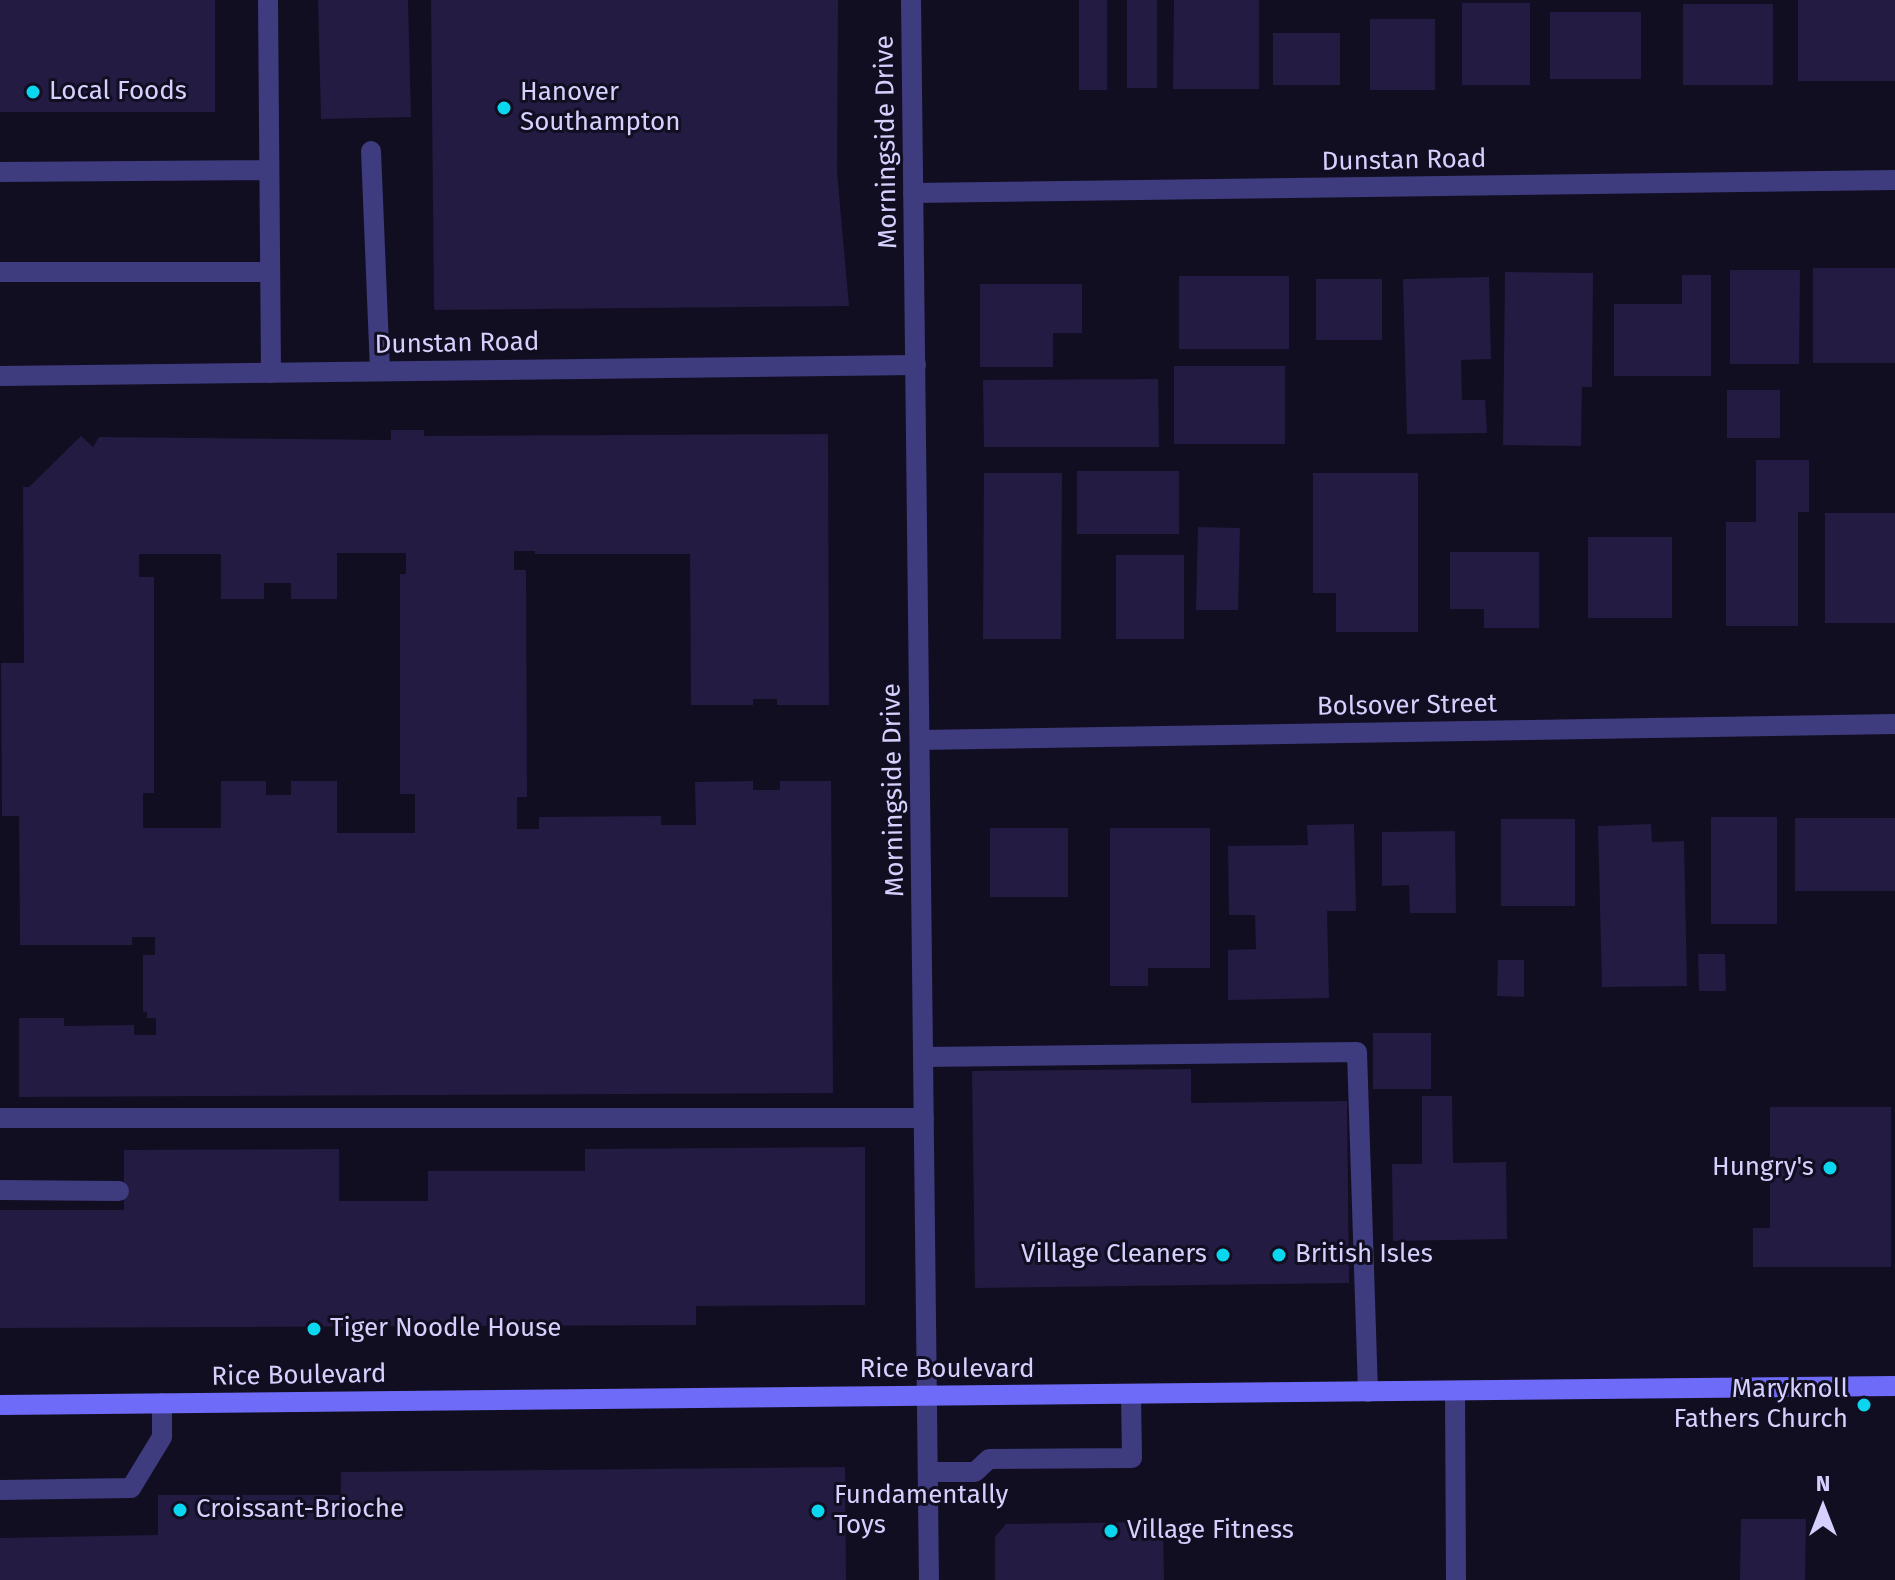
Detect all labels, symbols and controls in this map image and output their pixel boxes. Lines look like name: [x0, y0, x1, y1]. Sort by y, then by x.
street label: Morningside Drive: [870, 35, 904, 249]
place label: Local Foods: [49, 76, 187, 108]
place label: Hanover Southampton: [520, 77, 680, 138]
marker: Local Foods: [24, 83, 42, 101]
marker: Hanover Southampton: [495, 99, 513, 117]
street label: Dunstan Road: [1321, 144, 1487, 178]
street label: Dunstan Road: [374, 327, 540, 361]
street label: Morningside Drive: [877, 683, 911, 897]
street label: Bolsover Street: [1317, 689, 1497, 723]
place label: Hungry's: [1712, 1152, 1814, 1184]
marker: Hungry's: [1821, 1159, 1839, 1177]
place label: Village Cleaners: [1021, 1239, 1207, 1271]
place label: British Isles: [1295, 1239, 1433, 1271]
marker: Village Cleaners: [1214, 1246, 1232, 1264]
marker: British Isles: [1270, 1246, 1288, 1264]
place label: Tiger Noodle House: [330, 1313, 562, 1345]
marker: Tiger Noodle House: [305, 1320, 323, 1338]
street label: Rice Boulevard: [859, 1354, 1035, 1386]
street label: Rice Boulevard: [211, 1359, 387, 1393]
place label: Maryknoll Fathers Church: [1674, 1374, 1848, 1436]
marker: Maryknoll Fathers Church: [1855, 1396, 1873, 1414]
north arrow: [1783, 1468, 1863, 1548]
text: N: [1816, 1470, 1830, 1497]
place label: Fundamentally Toys: [834, 1480, 1008, 1542]
place label: Croissant-Brioche: [196, 1494, 404, 1526]
marker: Croissant-Brioche: [171, 1501, 189, 1519]
marker: Fundamentally Toys: [809, 1502, 827, 1520]
place label: Village Fitness: [1127, 1515, 1294, 1547]
marker: Village Fitness: [1102, 1522, 1120, 1540]

